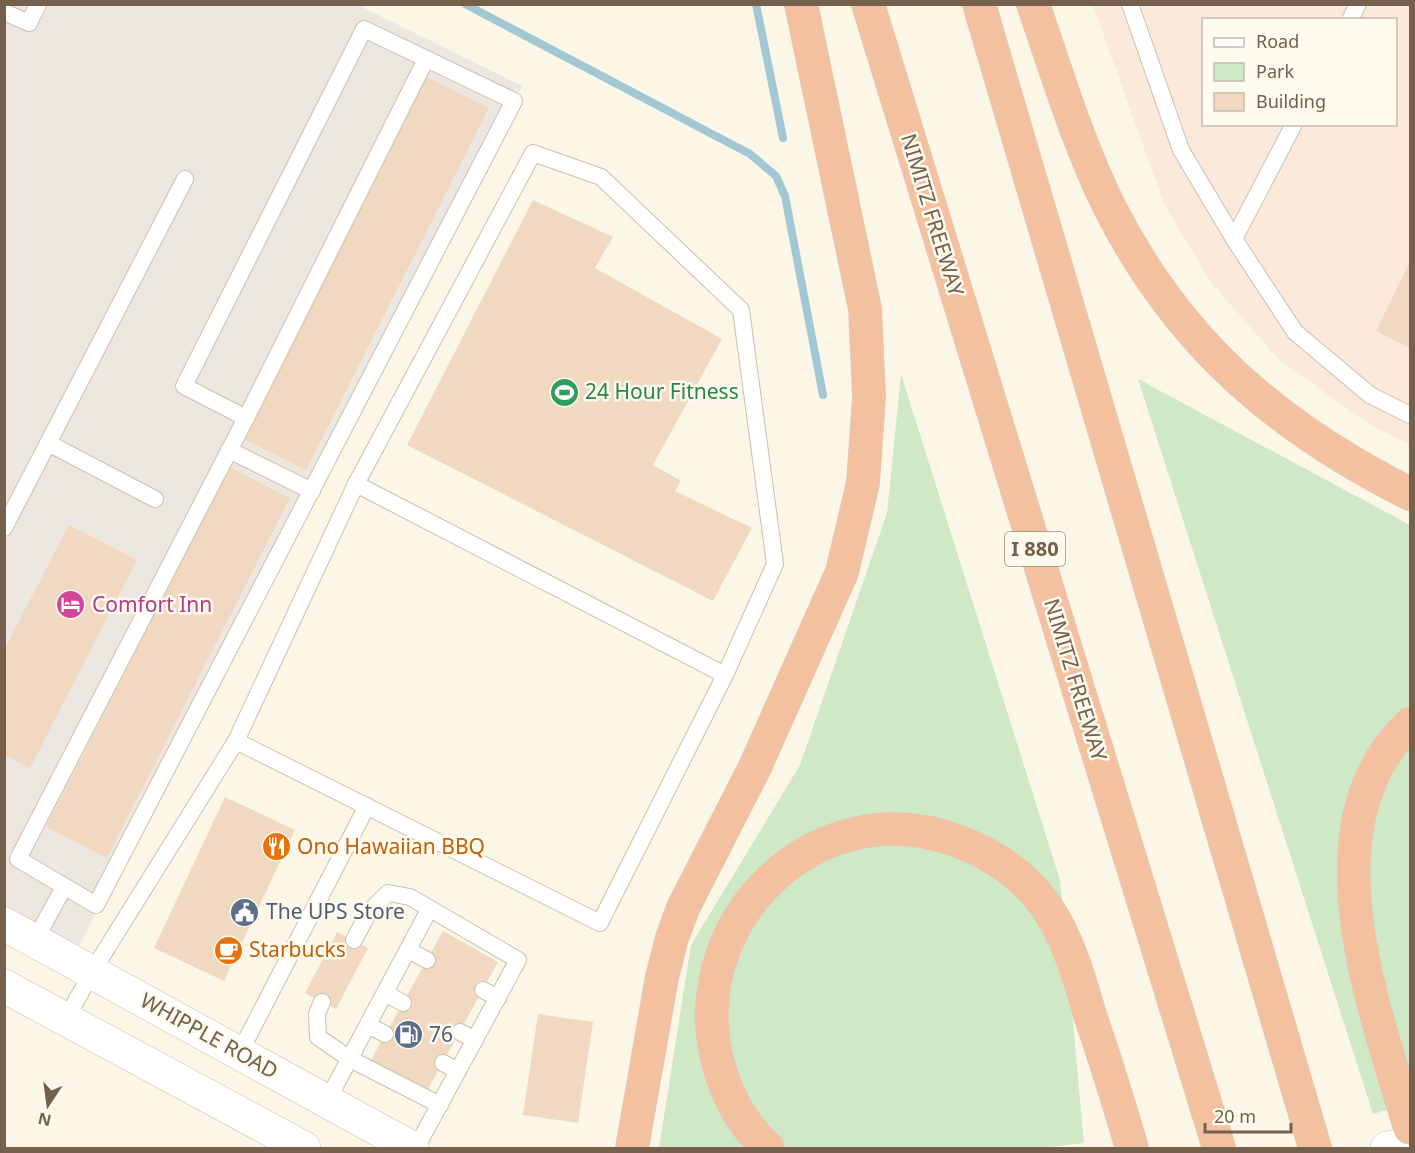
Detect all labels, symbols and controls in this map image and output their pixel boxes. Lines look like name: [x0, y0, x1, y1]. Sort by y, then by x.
legend: [1202, 18, 1397, 126]
text: Road: [1256, 29, 1299, 53]
text: Park: [1256, 59, 1294, 83]
text: Building: [1256, 89, 1326, 113]
street label: NIMITZ FREEWAY: [895, 130, 971, 299]
sports icon: 24 Hour Fitness: [548, 376, 580, 408]
place label: 24 Hour Fitness: [585, 377, 739, 405]
road number: I 880: [1005, 532, 1065, 566]
hotel icon: Comfort Inn: [55, 589, 87, 621]
place label: Comfort Inn: [92, 590, 212, 618]
street label: NIMITZ FREEWAY: [1038, 595, 1114, 764]
restaurant icon: Ono Hawaiian BBQ: [260, 831, 292, 863]
place label: Ono Hawaiian BBQ: [297, 832, 485, 860]
public building icon: The UPS Store: [229, 896, 261, 928]
place label: The UPS Store: [266, 897, 405, 925]
cafe icon: Starbucks: [212, 934, 244, 966]
place label: Starbucks: [249, 935, 346, 963]
street label: WHIPPLE ROAD: [136, 986, 283, 1085]
fuel station icon: 76: [392, 1019, 424, 1051]
place label: 76: [429, 1020, 453, 1048]
north arrow: [18, 1075, 78, 1135]
scale bar: [1205, 1096, 1290, 1134]
text: 20 m: [1214, 1104, 1256, 1128]
text: N: [36, 1107, 53, 1132]

